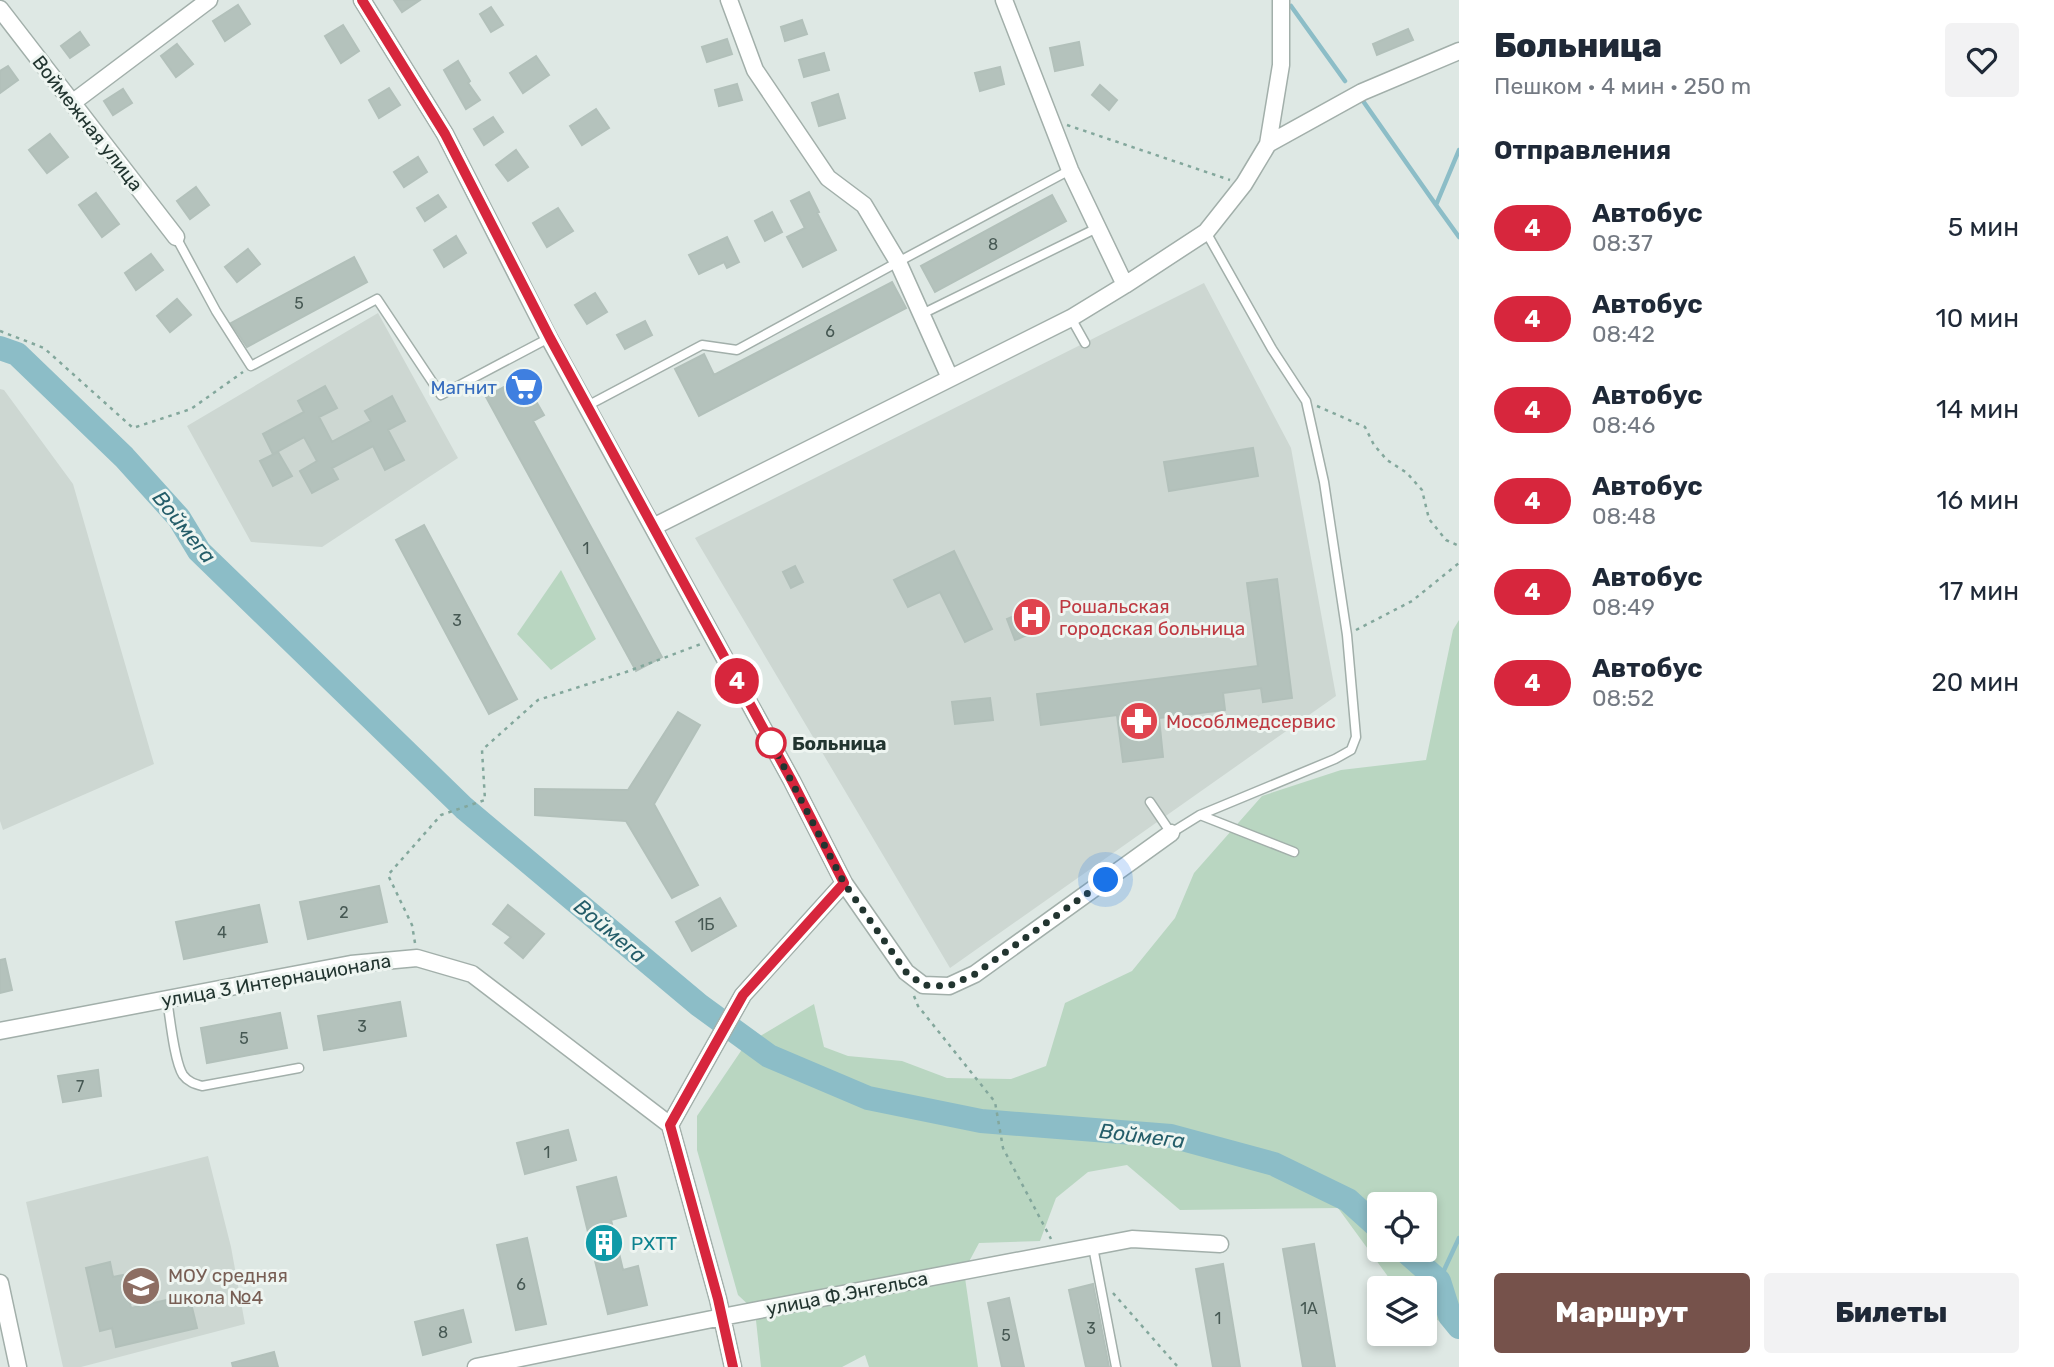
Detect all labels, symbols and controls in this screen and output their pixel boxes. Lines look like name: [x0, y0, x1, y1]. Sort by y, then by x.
button: heart: [1945, 23, 2019, 97]
text: Больница: [1494, 26, 1662, 65]
street label: Воймежная улица: [28, 51, 148, 196]
text: Пешком · 4 мин · 250 m: [1494, 72, 1751, 100]
text: Отправления: [1494, 135, 1671, 166]
text: Автобус: [1592, 198, 1703, 229]
text: 5 мин: [1948, 212, 2019, 243]
text: 4: [1524, 214, 1541, 242]
text: 08:37: [1592, 229, 1653, 257]
house number: 8: [988, 235, 998, 254]
text: Автобус: [1592, 289, 1703, 320]
house number: 5: [294, 294, 304, 313]
text: 10 мин: [1936, 303, 2019, 334]
text: 4: [1524, 305, 1541, 333]
text: 08:42: [1592, 320, 1655, 348]
house number: 6: [825, 322, 835, 341]
supermarket icon: Магнит: [503, 366, 545, 408]
place label: Магнит: [430, 376, 497, 399]
text: Автобус: [1592, 380, 1703, 411]
text: 14 мин: [1936, 394, 2019, 425]
text: 4: [1524, 396, 1541, 424]
text: 08:46: [1592, 411, 1655, 439]
text: Автобус: [1592, 471, 1703, 502]
water label: Воймега: [148, 485, 221, 568]
text: 16 мин: [1936, 485, 2019, 516]
text: 4: [1524, 487, 1541, 515]
text: 08:48: [1592, 502, 1656, 530]
house number: 1: [583, 539, 589, 558]
text: Автобус: [1592, 562, 1703, 593]
text: 17 мин: [1939, 576, 2019, 607]
text: 4: [1524, 578, 1541, 606]
text: 08:49: [1592, 593, 1655, 621]
place label: Рошальская городская больница: [1059, 595, 1245, 640]
hospital icon: Рошальская городская больница: [1011, 596, 1053, 638]
house number: 3: [452, 611, 462, 630]
text: Автобус: [1592, 653, 1703, 684]
line badge: 4: [714, 658, 760, 704]
text: 4: [729, 667, 745, 695]
text: 20 мин: [1931, 667, 2019, 698]
text: 4: [1524, 669, 1541, 697]
text: 08:52: [1592, 684, 1654, 712]
pharmacy icon: Мособлмедсервис: [1118, 700, 1160, 742]
place label: Мособлмедсервис: [1166, 710, 1336, 733]
marker: Больница: [756, 728, 786, 758]
place label: Больница: [792, 732, 886, 755]
your location: [1088, 862, 1123, 897]
water label: Воймега: [569, 893, 651, 968]
house number: 2: [339, 903, 349, 922]
house number: 1Б: [697, 915, 715, 934]
house number: 4: [217, 923, 227, 942]
street label: улица 3 Интернационала: [160, 949, 393, 1012]
house number: 3: [357, 1017, 367, 1036]
house number: 5: [239, 1029, 249, 1048]
house number: 7: [76, 1077, 84, 1096]
water label: Воймега: [1098, 1118, 1186, 1153]
house number: 1: [544, 1143, 550, 1162]
map controls: [1367, 1192, 1437, 1346]
button: locate: [1367, 1192, 1437, 1262]
building icon: РХТТ: [583, 1222, 625, 1264]
place label: РХТТ: [631, 1232, 677, 1255]
place label: МОУ средняя школа №4: [168, 1264, 288, 1309]
school or university icon: МОУ средняя школа №4: [120, 1265, 162, 1307]
street label: улица Ф.Энгельса: [764, 1267, 930, 1320]
button: Маршрут: [1494, 1273, 1750, 1353]
button: Билеты: [1764, 1273, 2019, 1353]
house number: 6: [516, 1275, 526, 1294]
button: layers: [1367, 1276, 1437, 1346]
house number: 1А: [1300, 1299, 1318, 1318]
house number: 1: [1215, 1309, 1221, 1328]
house number: 3: [1086, 1319, 1096, 1338]
house number: 8: [438, 1323, 448, 1342]
house number: 5: [1001, 1326, 1011, 1345]

